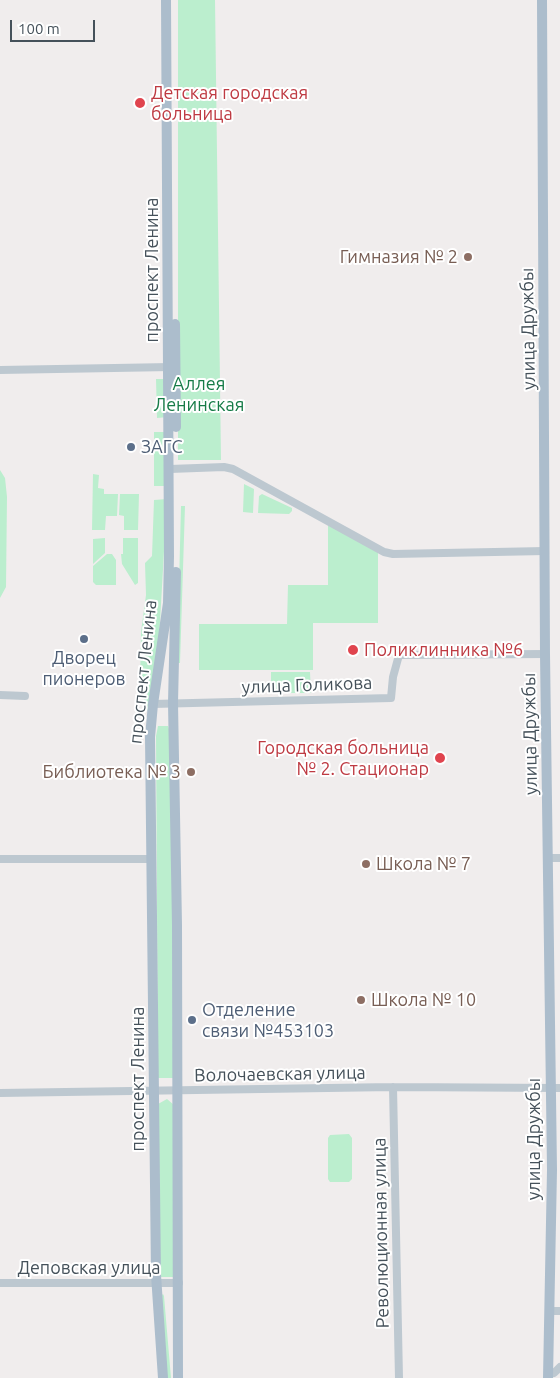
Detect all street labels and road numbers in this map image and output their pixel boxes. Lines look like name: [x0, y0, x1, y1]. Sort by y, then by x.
street label: проспект Ленина: [141, 198, 163, 342]
street label: улица Дружбы: [516, 268, 540, 390]
street label: проспект Ленина: [125, 599, 161, 745]
street label: улица Голикова: [241, 672, 373, 698]
street label: улица Дружбы: [518, 673, 542, 795]
street label: проспект Ленина: [127, 1007, 149, 1151]
street label: Волочаевская улица: [194, 1062, 366, 1086]
street label: улица Дружбы: [523, 1078, 545, 1200]
street label: Революционная улица: [369, 1138, 393, 1328]
street label: Деповская улица: [17, 1257, 161, 1279]

